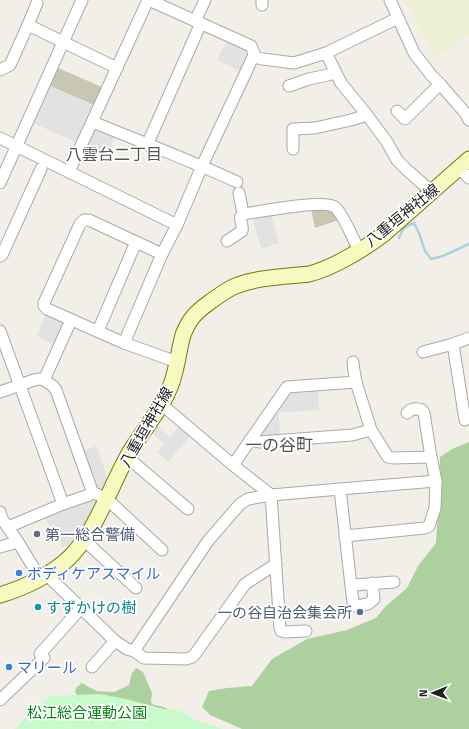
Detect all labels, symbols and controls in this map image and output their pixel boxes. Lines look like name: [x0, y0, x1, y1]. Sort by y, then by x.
district label: 八雲台二丁目: [66, 142, 162, 166]
street label: 八重垣神社線: [360, 178, 444, 252]
street label: 八重垣神社線: [114, 382, 178, 472]
district label: 一の谷町: [245, 432, 313, 458]
place label: 第一総合警備: [45, 523, 135, 546]
marker: 第一総合警備: [32, 529, 42, 539]
place label: ボディケアスマイル: [27, 562, 161, 585]
marker: ボディケアスマイル: [14, 568, 24, 578]
place label: すずかけの樹: [46, 596, 136, 619]
place label: 一の谷自治会集会所: [217, 601, 352, 624]
marker: すずかけの樹: [33, 602, 43, 612]
marker: 一の谷自治会集会所: [355, 607, 365, 617]
place label: マリール: [17, 656, 77, 679]
marker: マリール: [4, 662, 14, 672]
north arrow: [413, 673, 453, 713]
text: N: [415, 689, 431, 697]
park label: 松江総合運動公園: [27, 701, 147, 724]

